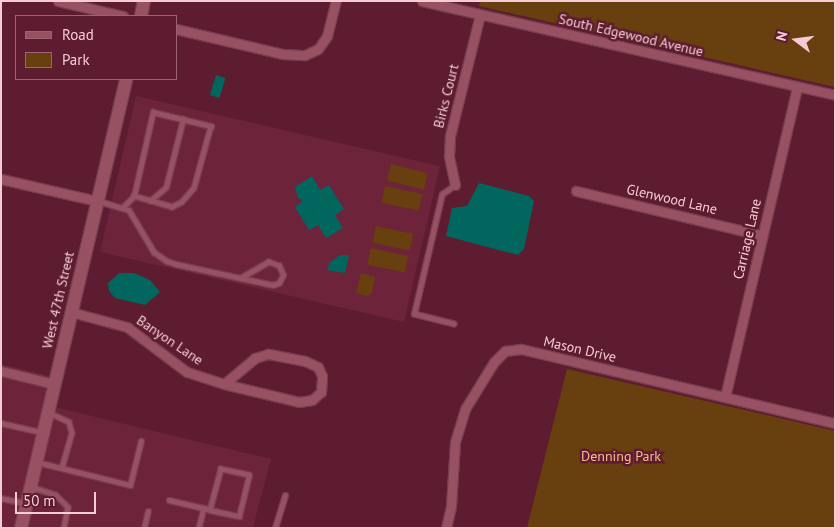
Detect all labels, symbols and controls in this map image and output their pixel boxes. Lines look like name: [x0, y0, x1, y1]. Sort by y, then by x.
street label: South Edgewood Avenue: [557, 10, 705, 60]
legend: [15, 15, 178, 80]
north arrow: [771, 15, 821, 65]
text: Road: [62, 25, 94, 44]
text: N: [772, 29, 791, 43]
text: Park: [62, 50, 90, 69]
street label: Birks Court: [430, 62, 462, 130]
street label: Glenwood Lane: [625, 180, 719, 218]
street label: Carriage Lane: [730, 197, 764, 281]
street label: West 47th Street: [39, 250, 77, 350]
street label: Banyon Lane: [134, 312, 206, 368]
street label: Mason Drive: [542, 332, 618, 366]
park label: Denning Park: [581, 448, 661, 464]
scale bar: [18, 482, 99, 514]
text: 50 m: [23, 491, 56, 510]

